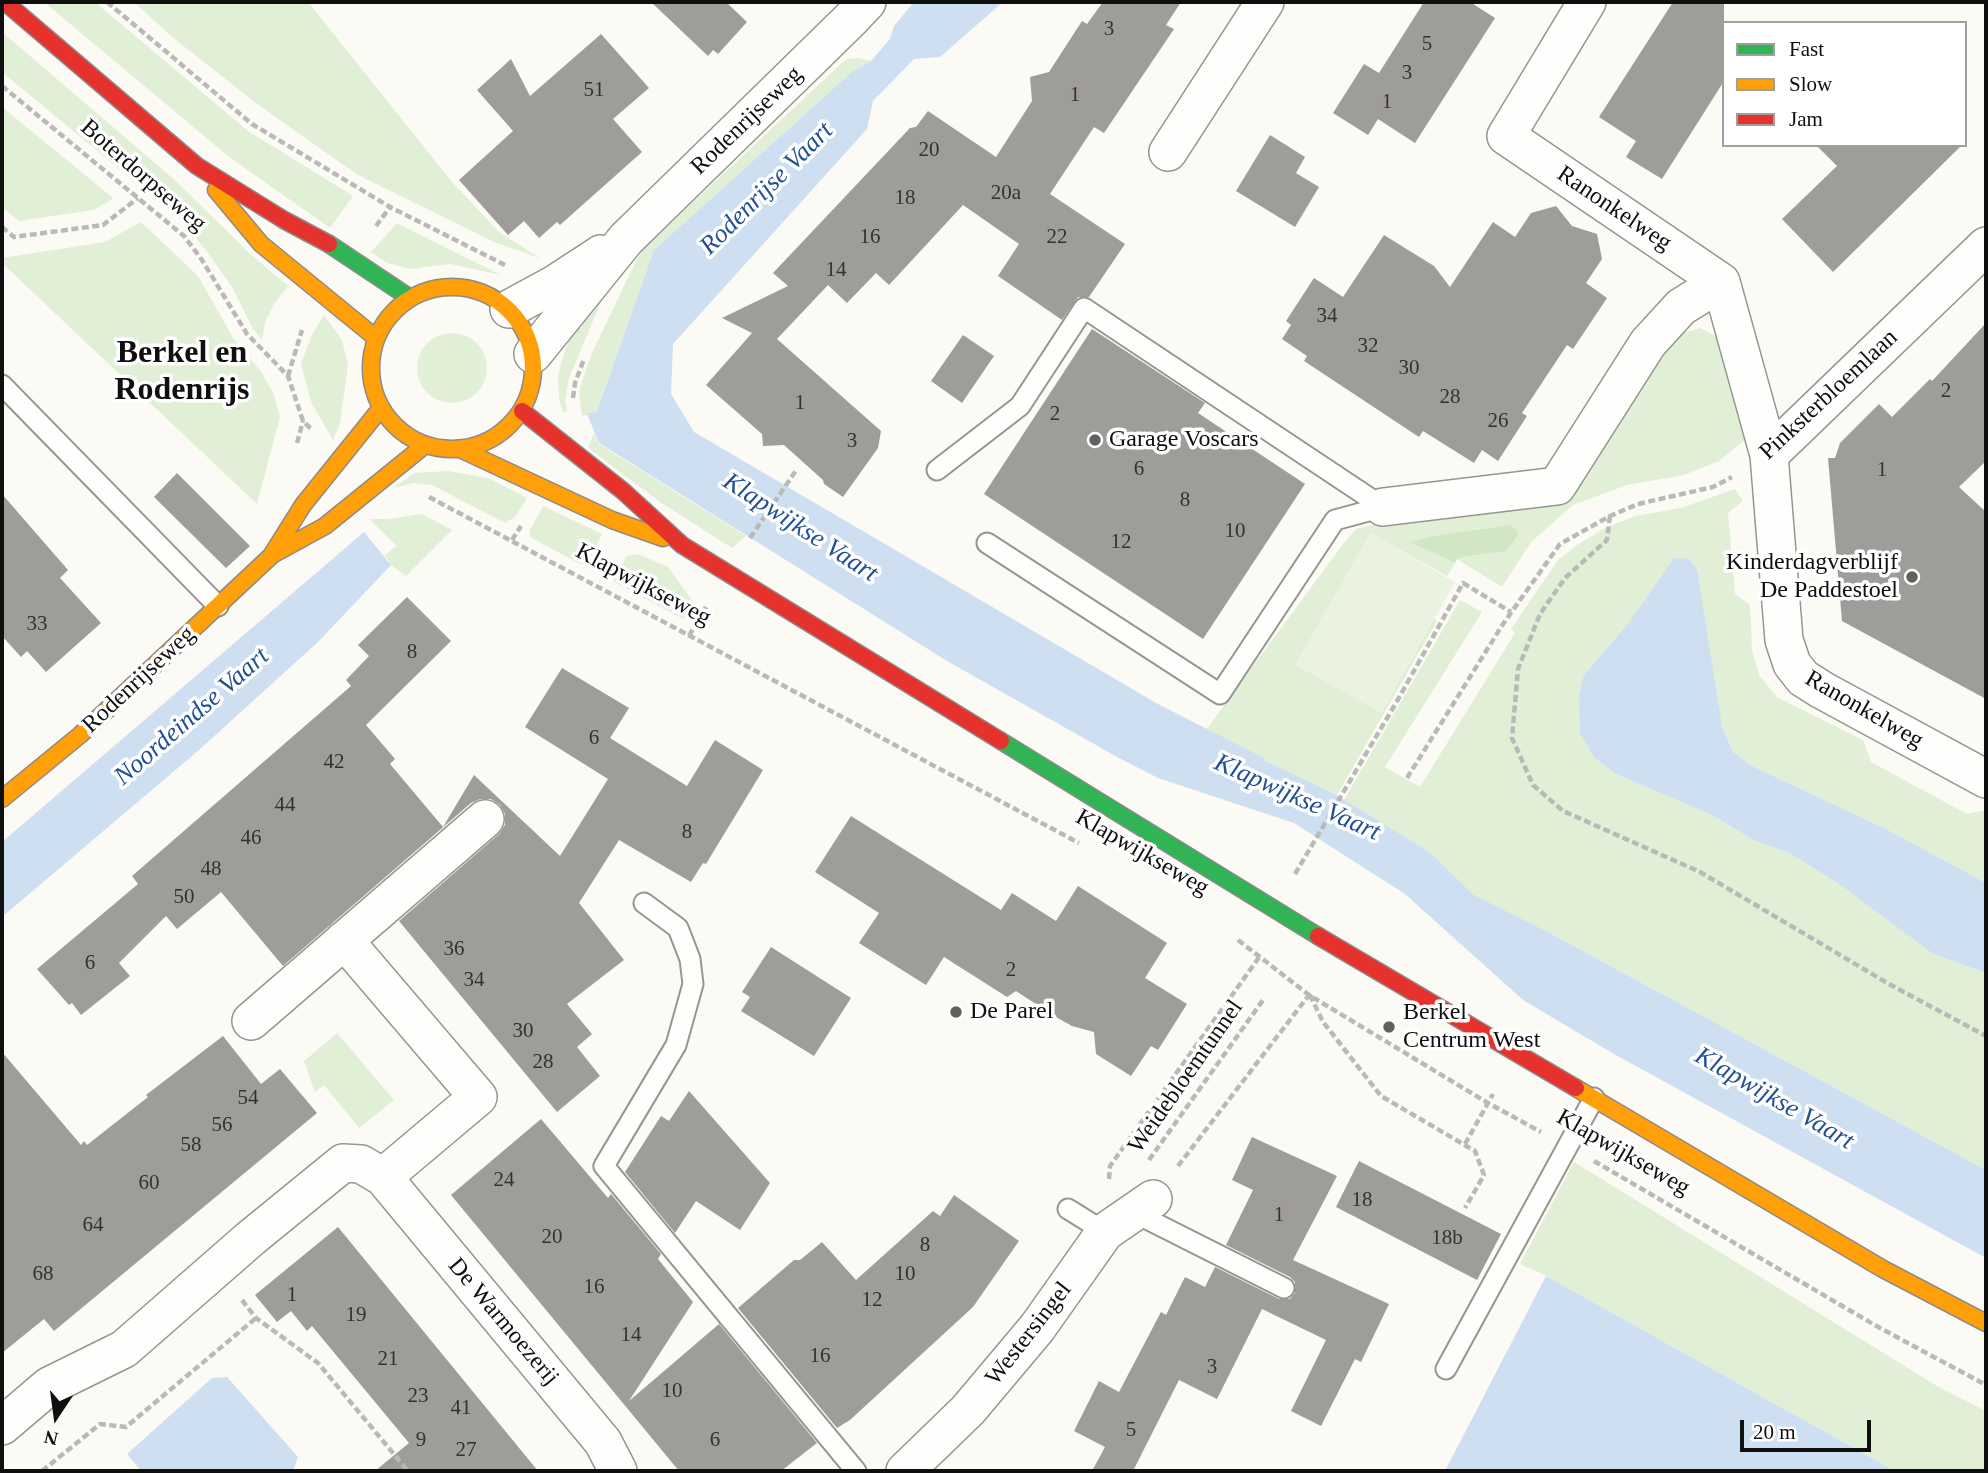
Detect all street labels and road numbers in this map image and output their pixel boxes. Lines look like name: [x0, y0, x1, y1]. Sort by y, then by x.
street label: Rodenrijseweg: [685, 61, 809, 181]
street label: Boterdorpseweg: [74, 114, 212, 238]
street label: Ranonkelweg: [1551, 160, 1677, 258]
street label: Pinksterbloemlaan: [1754, 324, 1904, 466]
street label: Klapwijkseweg: [570, 537, 716, 633]
street label: Rodenrijseweg: [77, 620, 201, 740]
street label: Ranonkelweg: [1800, 665, 1928, 755]
street label: Klapwijkseweg: [1070, 803, 1214, 903]
street label: Weidebloemtunnel: [1122, 995, 1250, 1159]
street label: Klapwijkseweg: [1551, 1103, 1695, 1203]
street label: De Warmoezerij: [441, 1252, 565, 1392]
street label: Westersingel: [980, 1277, 1078, 1391]

